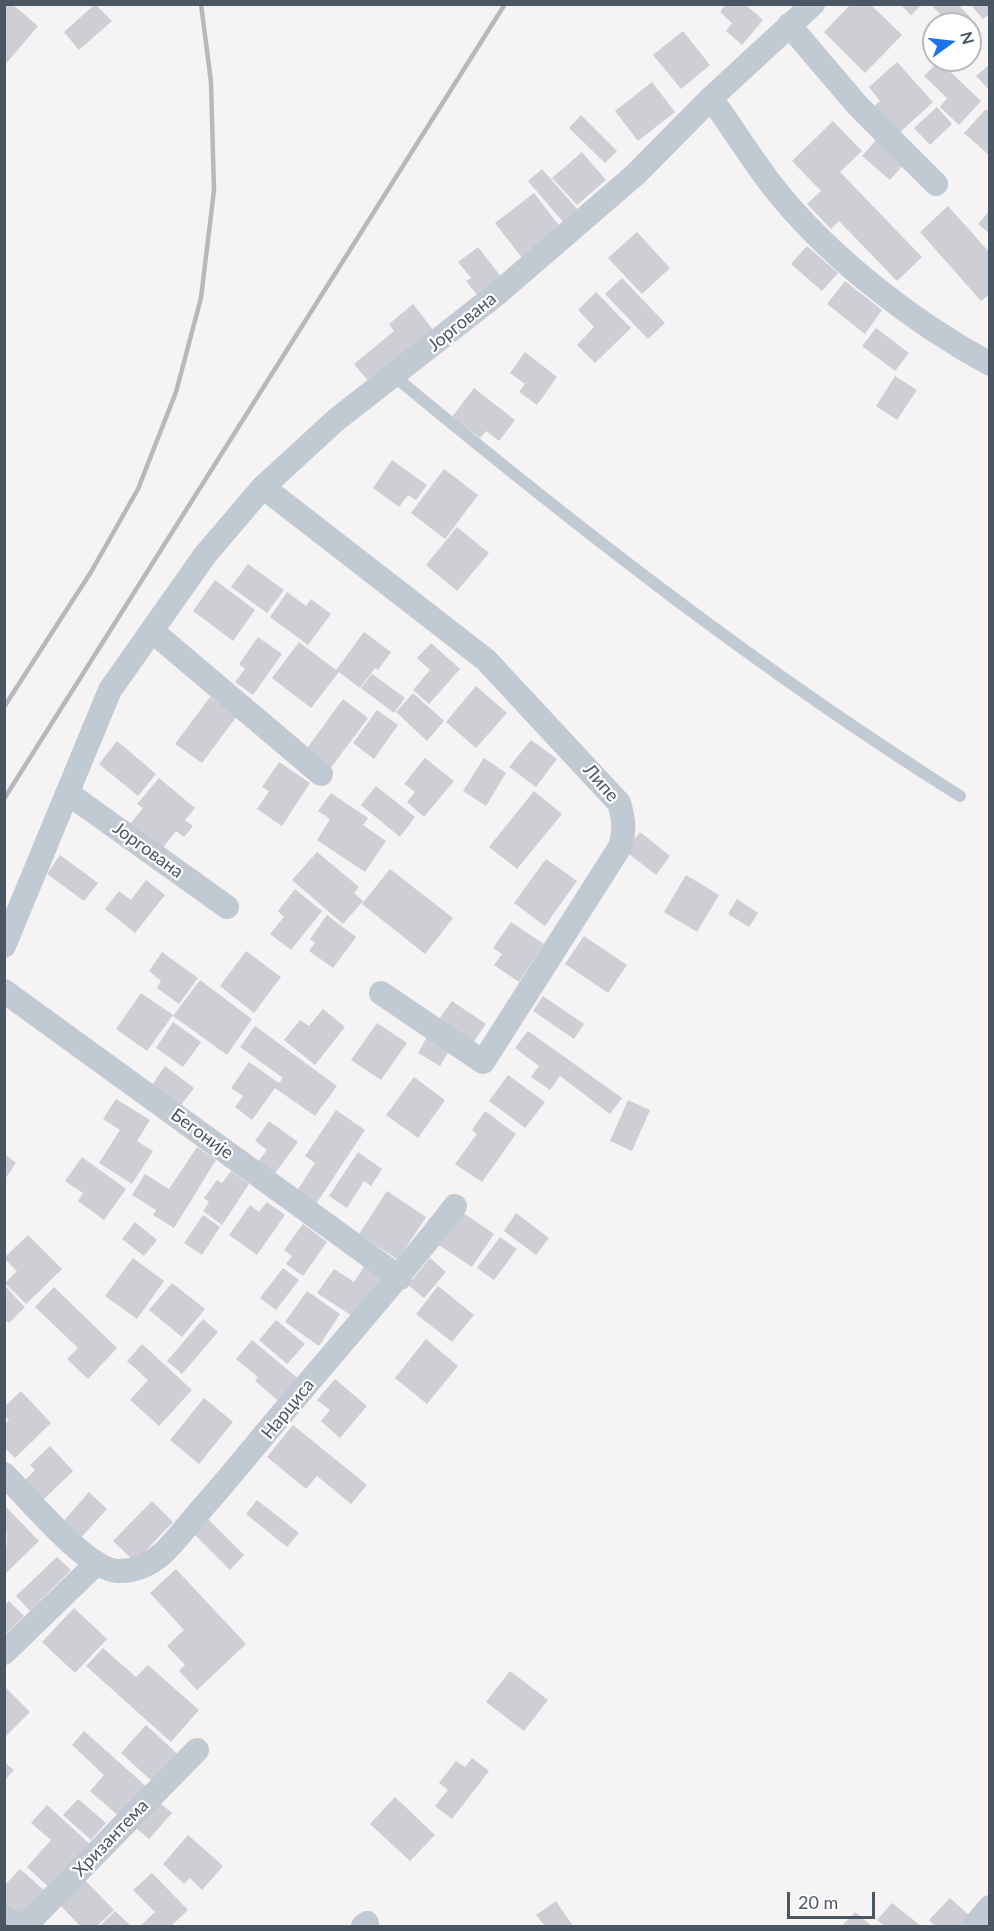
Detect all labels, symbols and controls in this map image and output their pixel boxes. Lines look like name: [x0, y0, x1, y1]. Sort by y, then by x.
north arrow: [922, 12, 982, 72]
text: N: [957, 29, 979, 46]
street label: Јоргована: [423, 288, 501, 356]
street label: Липе: [579, 760, 623, 806]
street label: Јоргована: [109, 817, 187, 883]
street label: Бегоније: [166, 1104, 238, 1164]
street label: Нарциса: [257, 1375, 319, 1443]
street label: Хризантема: [69, 1795, 153, 1881]
scale bar: [790, 1880, 878, 1918]
text: 20 m: [798, 1891, 838, 1913]

